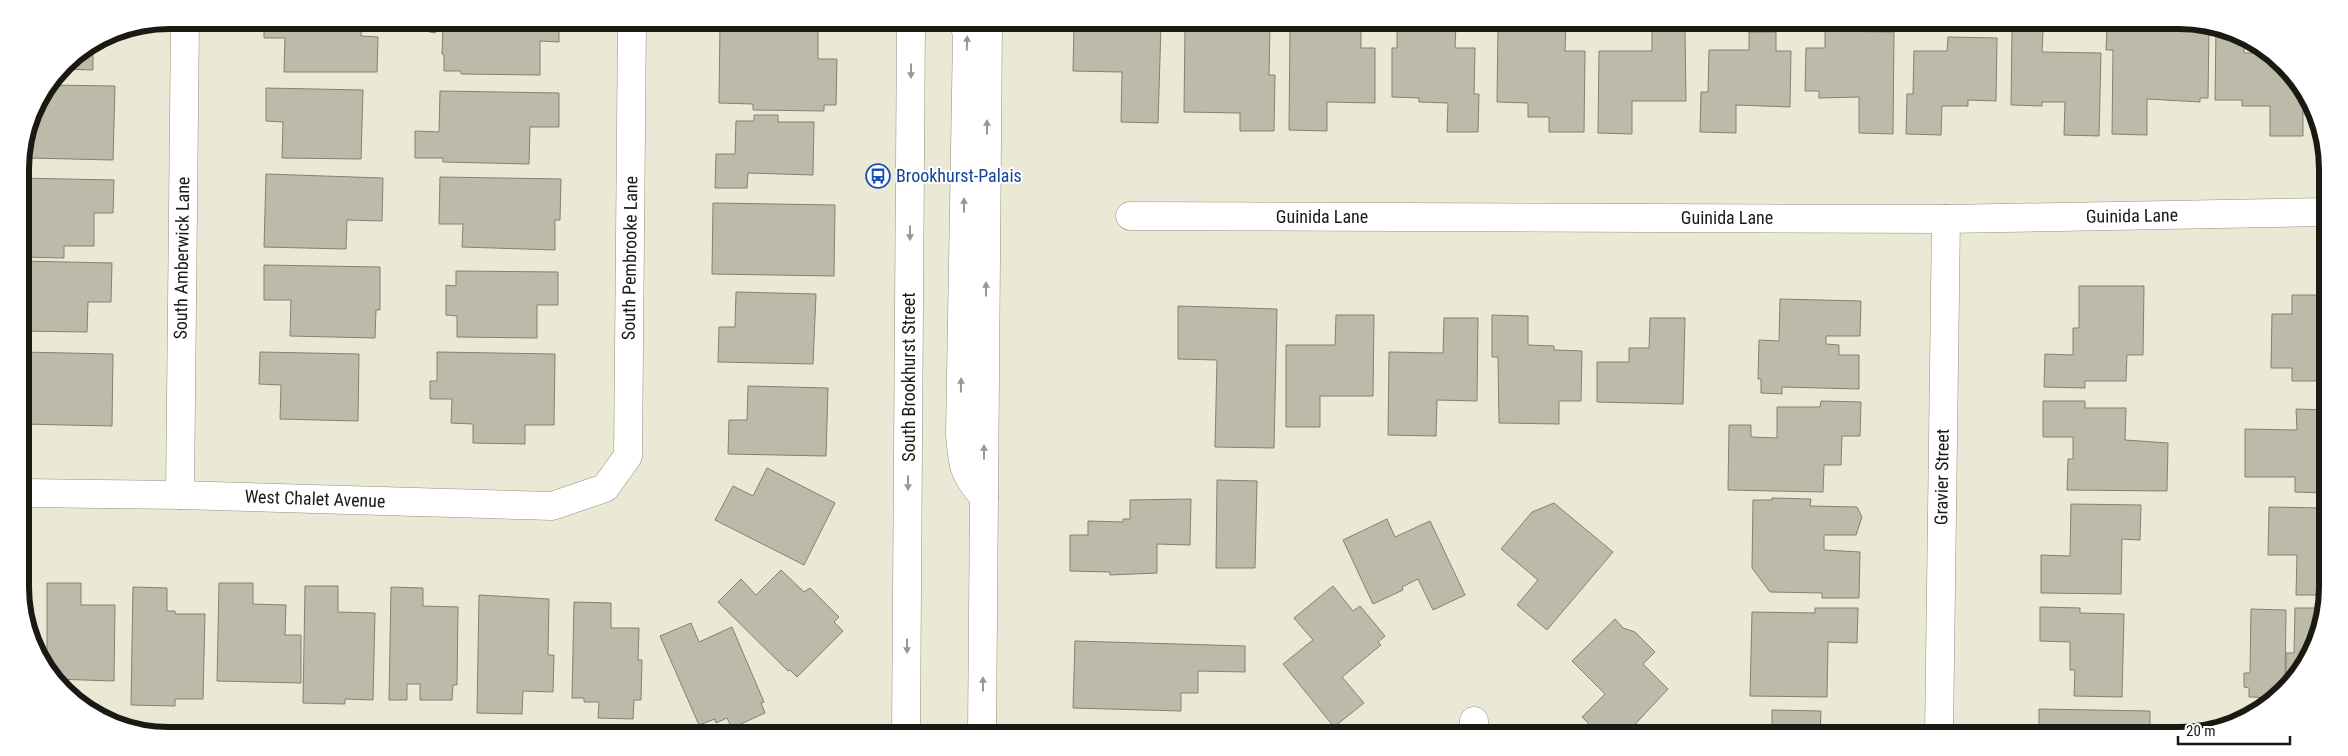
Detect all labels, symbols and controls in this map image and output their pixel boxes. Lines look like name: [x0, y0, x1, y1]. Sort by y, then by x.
one-way arrow: [963, 35, 971, 51]
one-way arrow: [907, 63, 915, 79]
one-way arrow: [983, 118, 991, 134]
bus stop icon: Brookhurst-Palais: [865, 163, 891, 189]
place label: Brookhurst-Palais: [896, 165, 1022, 186]
street label: South Amberwick Lane: [170, 176, 193, 340]
street label: South Pembrooke Lane: [618, 176, 641, 340]
one-way arrow: [960, 197, 968, 213]
street label: Guinida Lane: [2086, 204, 2178, 227]
street label: Guinida Lane: [1276, 206, 1368, 227]
street label: Guinida Lane: [1681, 207, 1773, 228]
one-way arrow: [906, 225, 914, 241]
one-way arrow: [982, 281, 990, 297]
street label: South Brookhurst Street: [898, 292, 919, 462]
one-way arrow: [957, 377, 965, 393]
street label: Gravier Street: [1930, 429, 1953, 525]
one-way arrow: [980, 443, 988, 459]
one-way arrow: [904, 475, 912, 491]
street label: West Chalet Avenue: [244, 486, 386, 511]
one-way arrow: [902, 638, 910, 654]
one-way arrow: [979, 676, 987, 692]
scale bar: [2178, 714, 2290, 746]
text: 20 m: [2186, 722, 2216, 740]

